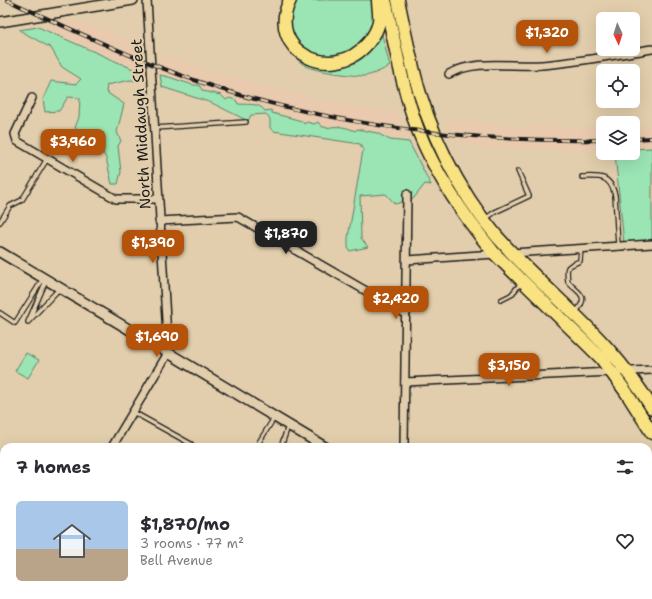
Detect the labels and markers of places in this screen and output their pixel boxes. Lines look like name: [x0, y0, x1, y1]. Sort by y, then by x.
pin: $1,320: [514, 20, 580, 54]
pin: $3,960: [40, 129, 106, 163]
pin: $1,870: [253, 221, 319, 255]
pin: $1,390: [120, 230, 186, 264]
pin: $2,420: [363, 286, 429, 320]
pin: $1,690: [124, 324, 190, 358]
pin: $3,150: [476, 353, 542, 387]

